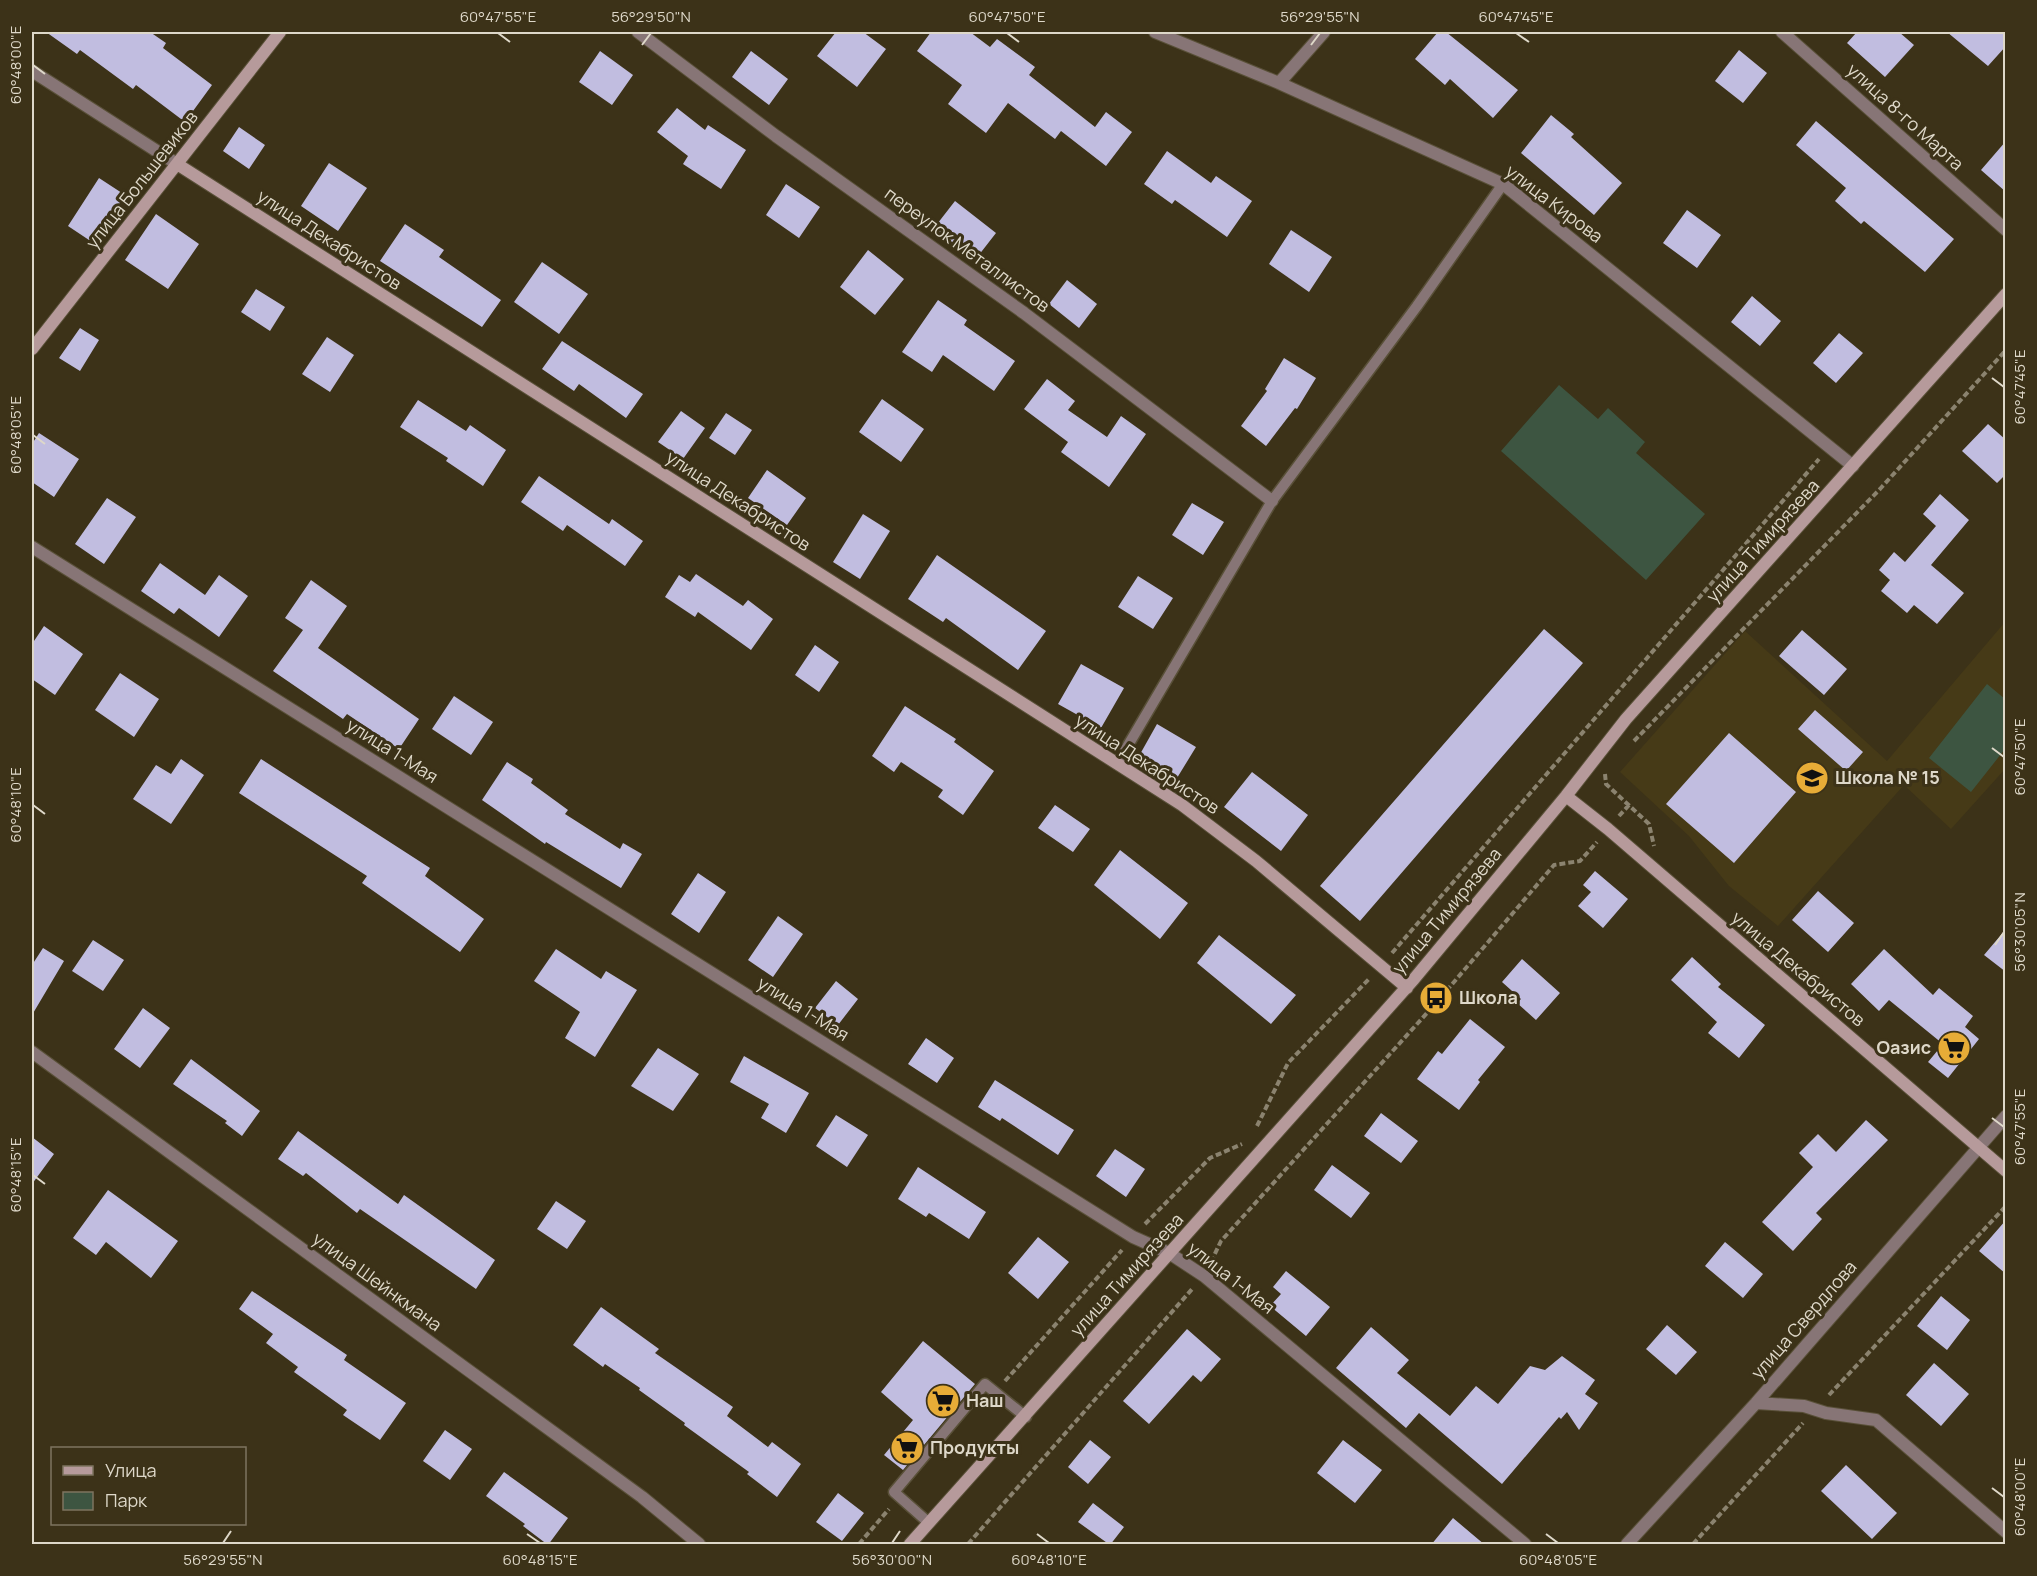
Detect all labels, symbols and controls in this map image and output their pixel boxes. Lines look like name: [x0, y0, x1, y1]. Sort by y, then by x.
text: 60°47'55"E: [460, 6, 536, 27]
text: 56°29'50"N: [611, 6, 691, 27]
text: 60°47'50"E: [968, 6, 1046, 27]
text: 56°29'55"N: [1280, 6, 1360, 27]
text: 60°47'45"E: [1479, 6, 1553, 27]
text: 60°48'00"E: [5, 26, 26, 104]
street label: улица 8-го Марта: [1842, 57, 1969, 175]
street label: улица Большевиков: [80, 105, 203, 253]
street label: улица Кирова: [1501, 159, 1608, 248]
street label: переулок Металлистов: [880, 181, 1055, 317]
street label: улица Декабристов: [253, 183, 407, 295]
text: 60°47'45"E: [2009, 350, 2030, 424]
text: 60°48'05"E: [5, 396, 26, 474]
street label: улица Декабристов: [662, 444, 816, 556]
street label: улица Тимирязева: [1700, 474, 1824, 607]
street label: улица Декабристов: [1071, 707, 1225, 819]
street label: улица 1-Мая: [342, 712, 443, 788]
text: 60°47'50"E: [2009, 718, 2030, 796]
school or university icon: Школа № 15: [1794, 760, 1830, 796]
place label: Школа № 15: [1835, 765, 1940, 789]
text: 60°48'10"E: [5, 767, 26, 843]
street label: улица Тимирязева: [1386, 842, 1506, 979]
text: 56°30'05"N: [2009, 892, 2030, 972]
street label: улица Декабристов: [1727, 905, 1871, 1031]
street label: улица 1-Мая: [753, 970, 854, 1046]
bus stop icon: Школа: [1418, 980, 1454, 1016]
place label: Школа: [1459, 985, 1518, 1009]
supermarket icon: Оазис: [1936, 1030, 1972, 1066]
place label: Оазис: [1876, 1035, 1931, 1059]
text: 60°47'55"E: [2009, 1089, 2030, 1165]
text: 60°48'15"E: [5, 1138, 26, 1212]
street label: улица Тимирязева: [1064, 1208, 1188, 1341]
street label: улица Шейнкмана: [308, 1226, 447, 1336]
street label: улица 1-Мая: [1183, 1236, 1280, 1319]
street label: улица Свердлова: [1745, 1255, 1861, 1384]
supermarket icon: Наш: [925, 1383, 961, 1419]
place label: Наш: [966, 1388, 1004, 1412]
supermarket icon: Продукты: [889, 1430, 925, 1466]
place label: Продукты: [930, 1435, 1019, 1459]
legend: [51, 1447, 246, 1525]
text: Улица: [105, 1458, 157, 1482]
text: 60°48'00"E: [2009, 1458, 2030, 1536]
text: Парк: [105, 1488, 148, 1512]
text: 56°29'55"N: [183, 1549, 263, 1570]
text: 60°48'15"E: [503, 1549, 577, 1570]
text: 56°30'00"N: [852, 1549, 932, 1570]
text: 60°48'10"E: [1011, 1549, 1087, 1570]
text: 60°48'05"E: [1519, 1549, 1597, 1570]

